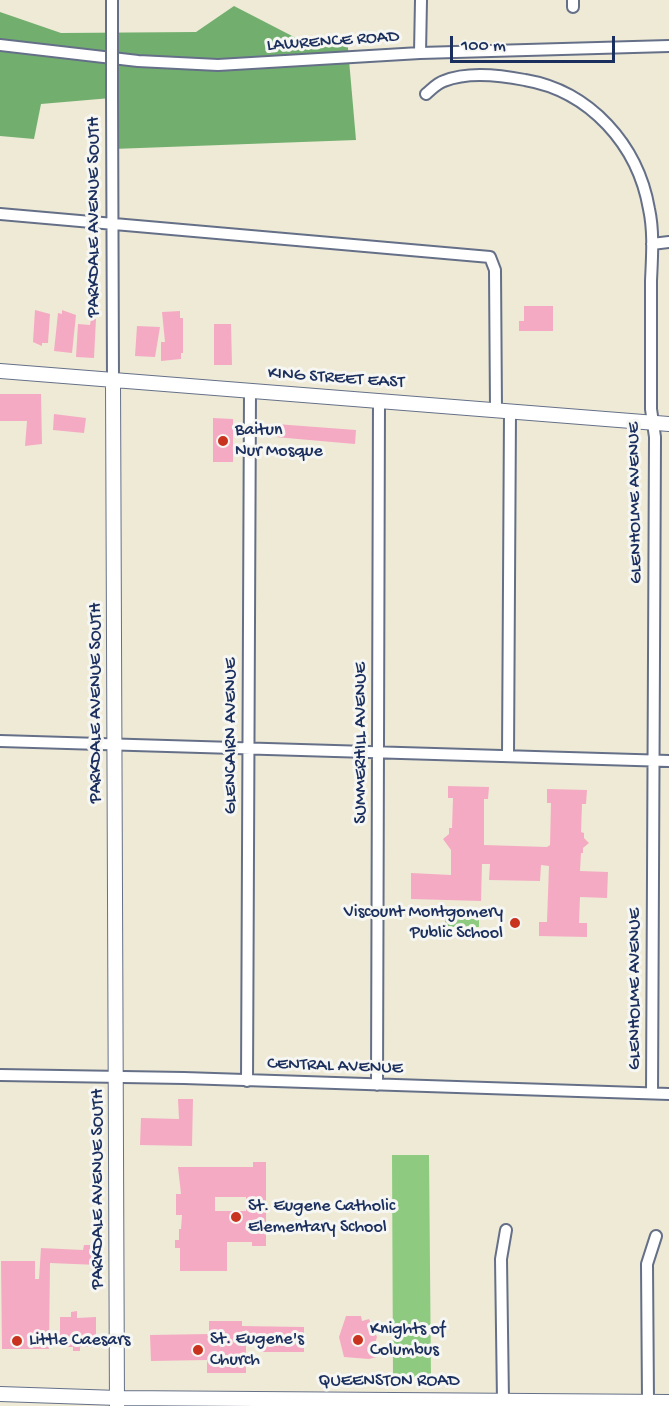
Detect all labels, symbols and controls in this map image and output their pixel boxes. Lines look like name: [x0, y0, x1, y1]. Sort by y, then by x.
scale bar: [453, 24, 618, 62]
street label: LAWRENCE ROAD: [266, 27, 400, 57]
text: 100 m: [461, 36, 506, 57]
street label: PARKDALE AVENUE SOUTH: [84, 117, 106, 317]
street label: KING STREET EAST: [267, 363, 405, 395]
place label: Baitun Nur Mosque: [235, 420, 323, 462]
street label: GLENHOLME AVENUE: [624, 422, 648, 584]
marker: Baitun Nur Mosque: [216, 434, 230, 448]
street label: PARKDALE AVENUE SOUTH: [86, 603, 108, 803]
street label: GLENCAIRN AVENUE: [221, 658, 243, 814]
street label: SUMMERHILL AVENUE: [351, 662, 373, 824]
place label: Viscount Montgomery Public School: [344, 902, 503, 944]
street label: GLENHOLME AVENUE: [625, 908, 647, 1070]
marker: Viscount Montgomery Public School: [508, 916, 522, 930]
street label: CENTRAL AVENUE: [267, 1054, 403, 1080]
street label: PARKDALE AVENUE SOUTH: [88, 1089, 110, 1289]
place label: St. Eugene Catholic Elementary School: [248, 1196, 395, 1238]
marker: St. Eugene Catholic Elementary School: [229, 1210, 243, 1224]
place label: Knights of Columbus: [370, 1319, 445, 1362]
place label: St. Eugene's Church: [210, 1329, 304, 1372]
place label: Little Caesars: [29, 1330, 130, 1352]
marker: Knights of Columbus: [351, 1333, 365, 1347]
marker: Little Caesars: [10, 1334, 24, 1348]
marker: St. Eugene's Church: [191, 1343, 205, 1357]
street label: QUEENSTON ROAD: [318, 1371, 460, 1393]

